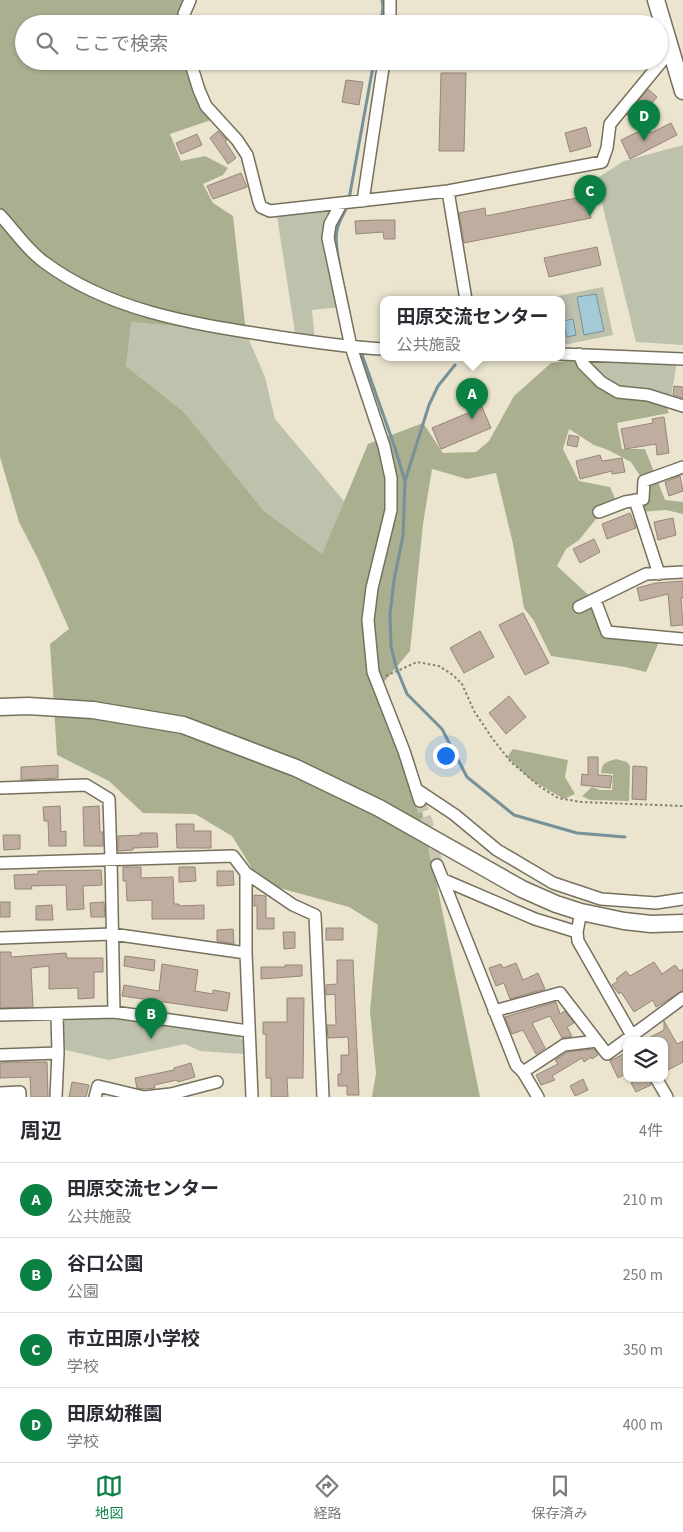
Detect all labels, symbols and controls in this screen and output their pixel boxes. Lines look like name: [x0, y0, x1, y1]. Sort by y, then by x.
search box: [15, 15, 668, 70]
icon: search: [33, 29, 61, 57]
text: ここで検索: [73, 31, 168, 58]
pin: D: [628, 100, 660, 141]
pin: C: [574, 175, 606, 216]
popup: [380, 296, 565, 361]
text: 田原交流センター: [396, 304, 549, 331]
text: 公共施設: [396, 334, 461, 356]
pin: A: [456, 378, 488, 419]
your location: [433, 743, 459, 769]
pin: B: [135, 998, 167, 1039]
map controls: [623, 1037, 668, 1082]
button: layers: [623, 1037, 668, 1082]
text: 周辺: [20, 1116, 62, 1146]
text: 4件: [639, 1120, 663, 1142]
text: 田原交流センター: [67, 1176, 219, 1203]
text: A: [31, 1189, 41, 1211]
text: 210 m: [623, 1189, 663, 1211]
text: 公共施設: [67, 1206, 131, 1228]
text: 谷口公園: [67, 1251, 143, 1278]
text: B: [31, 1264, 41, 1286]
text: 250 m: [623, 1264, 663, 1286]
text: 公園: [67, 1281, 99, 1303]
text: 市立田原小学校: [67, 1326, 200, 1353]
text: C: [31, 1339, 41, 1361]
text: 350 m: [623, 1339, 663, 1361]
text: 学校: [67, 1356, 99, 1378]
text: 田原幼稚園: [67, 1401, 162, 1428]
text: D: [31, 1414, 41, 1436]
text: 400 m: [623, 1414, 663, 1436]
text: 学校: [67, 1431, 99, 1453]
tab: 地図: [95, 1472, 123, 1524]
tab: 経路: [313, 1472, 341, 1524]
tab: 保存済み: [532, 1472, 588, 1524]

